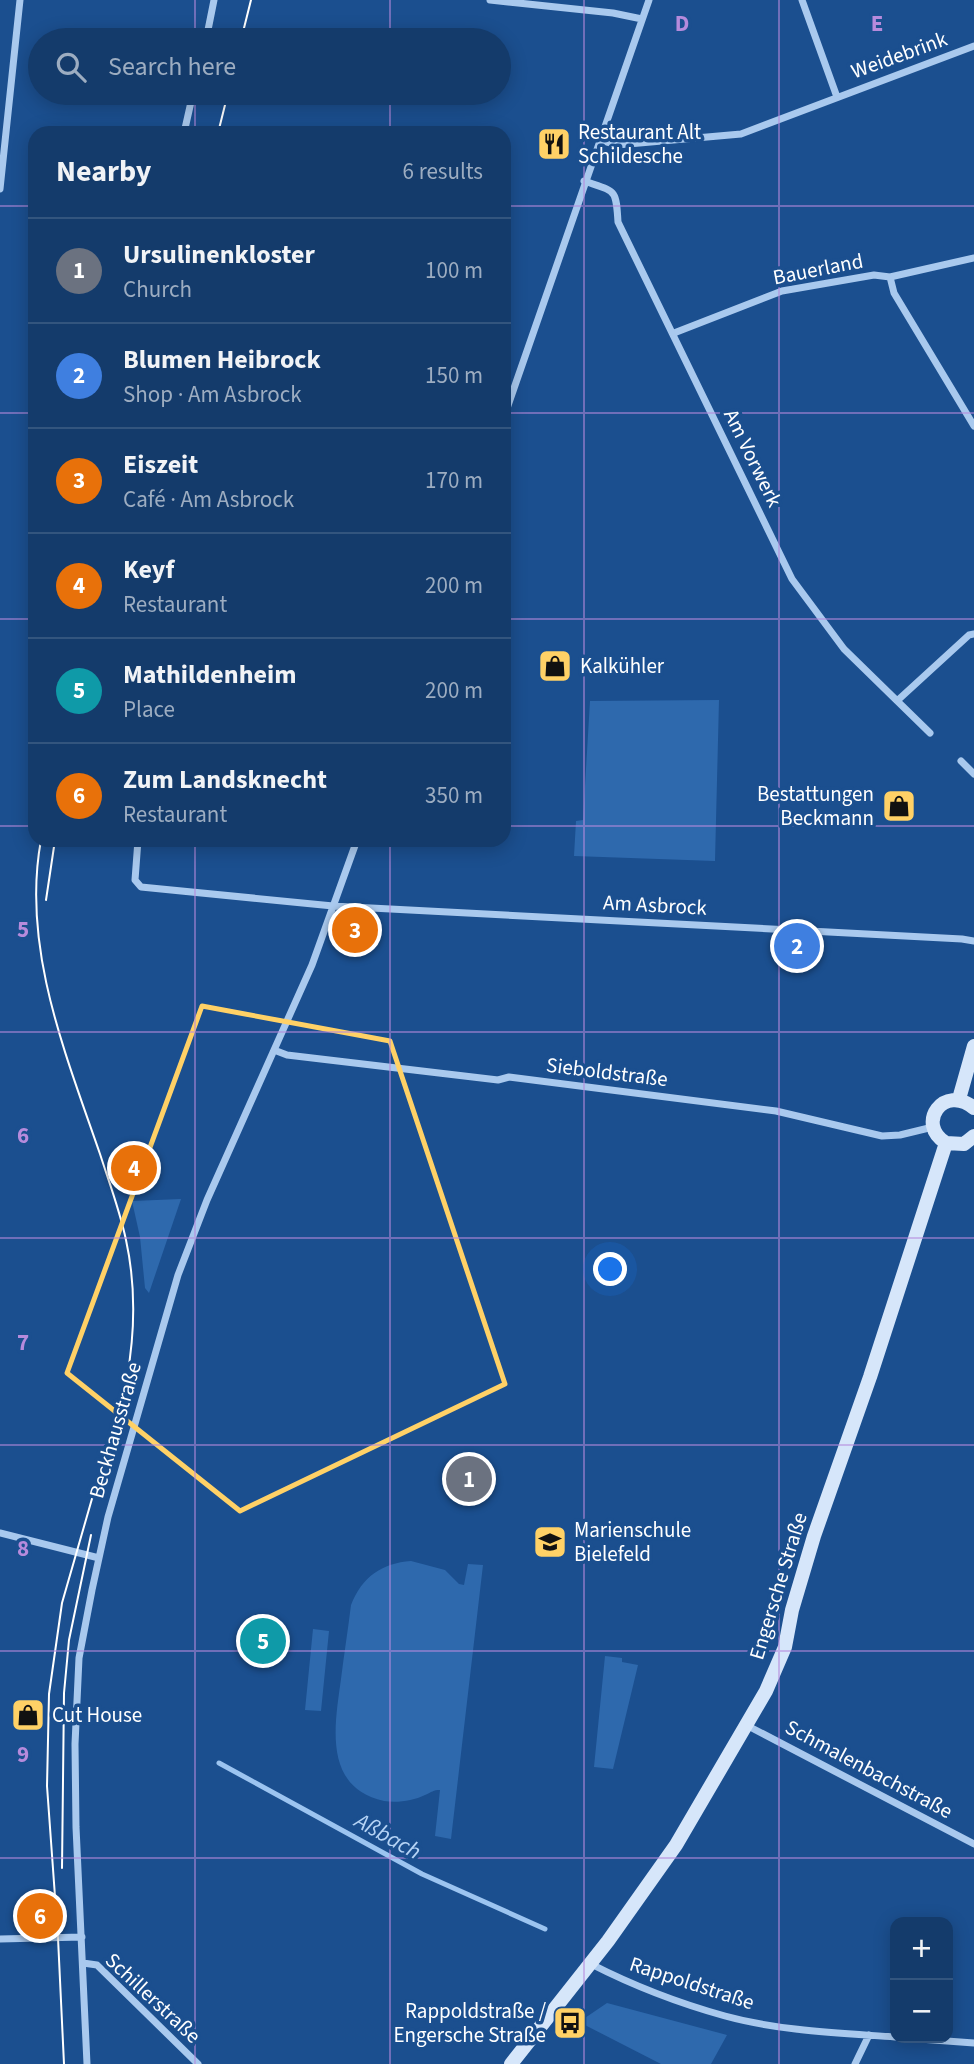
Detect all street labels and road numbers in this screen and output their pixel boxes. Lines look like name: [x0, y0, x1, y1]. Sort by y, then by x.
street label: Weidebrink: [847, 24, 952, 86]
street label: Bauerland: [770, 246, 866, 292]
street label: Am Vorwerk: [716, 404, 790, 513]
street label: Am Asbrock: [602, 887, 708, 923]
street label: Sieboldstraße: [545, 1050, 669, 1094]
street label: Beckhausstraße: [81, 1358, 149, 1502]
street label: Engersche Straße: [741, 1509, 815, 1663]
street label: Schmalenbachstraße: [780, 1712, 958, 1826]
street label: Schillerstraße: [98, 1946, 208, 2050]
street label: Rappoldstraße: [626, 1949, 758, 2017]

